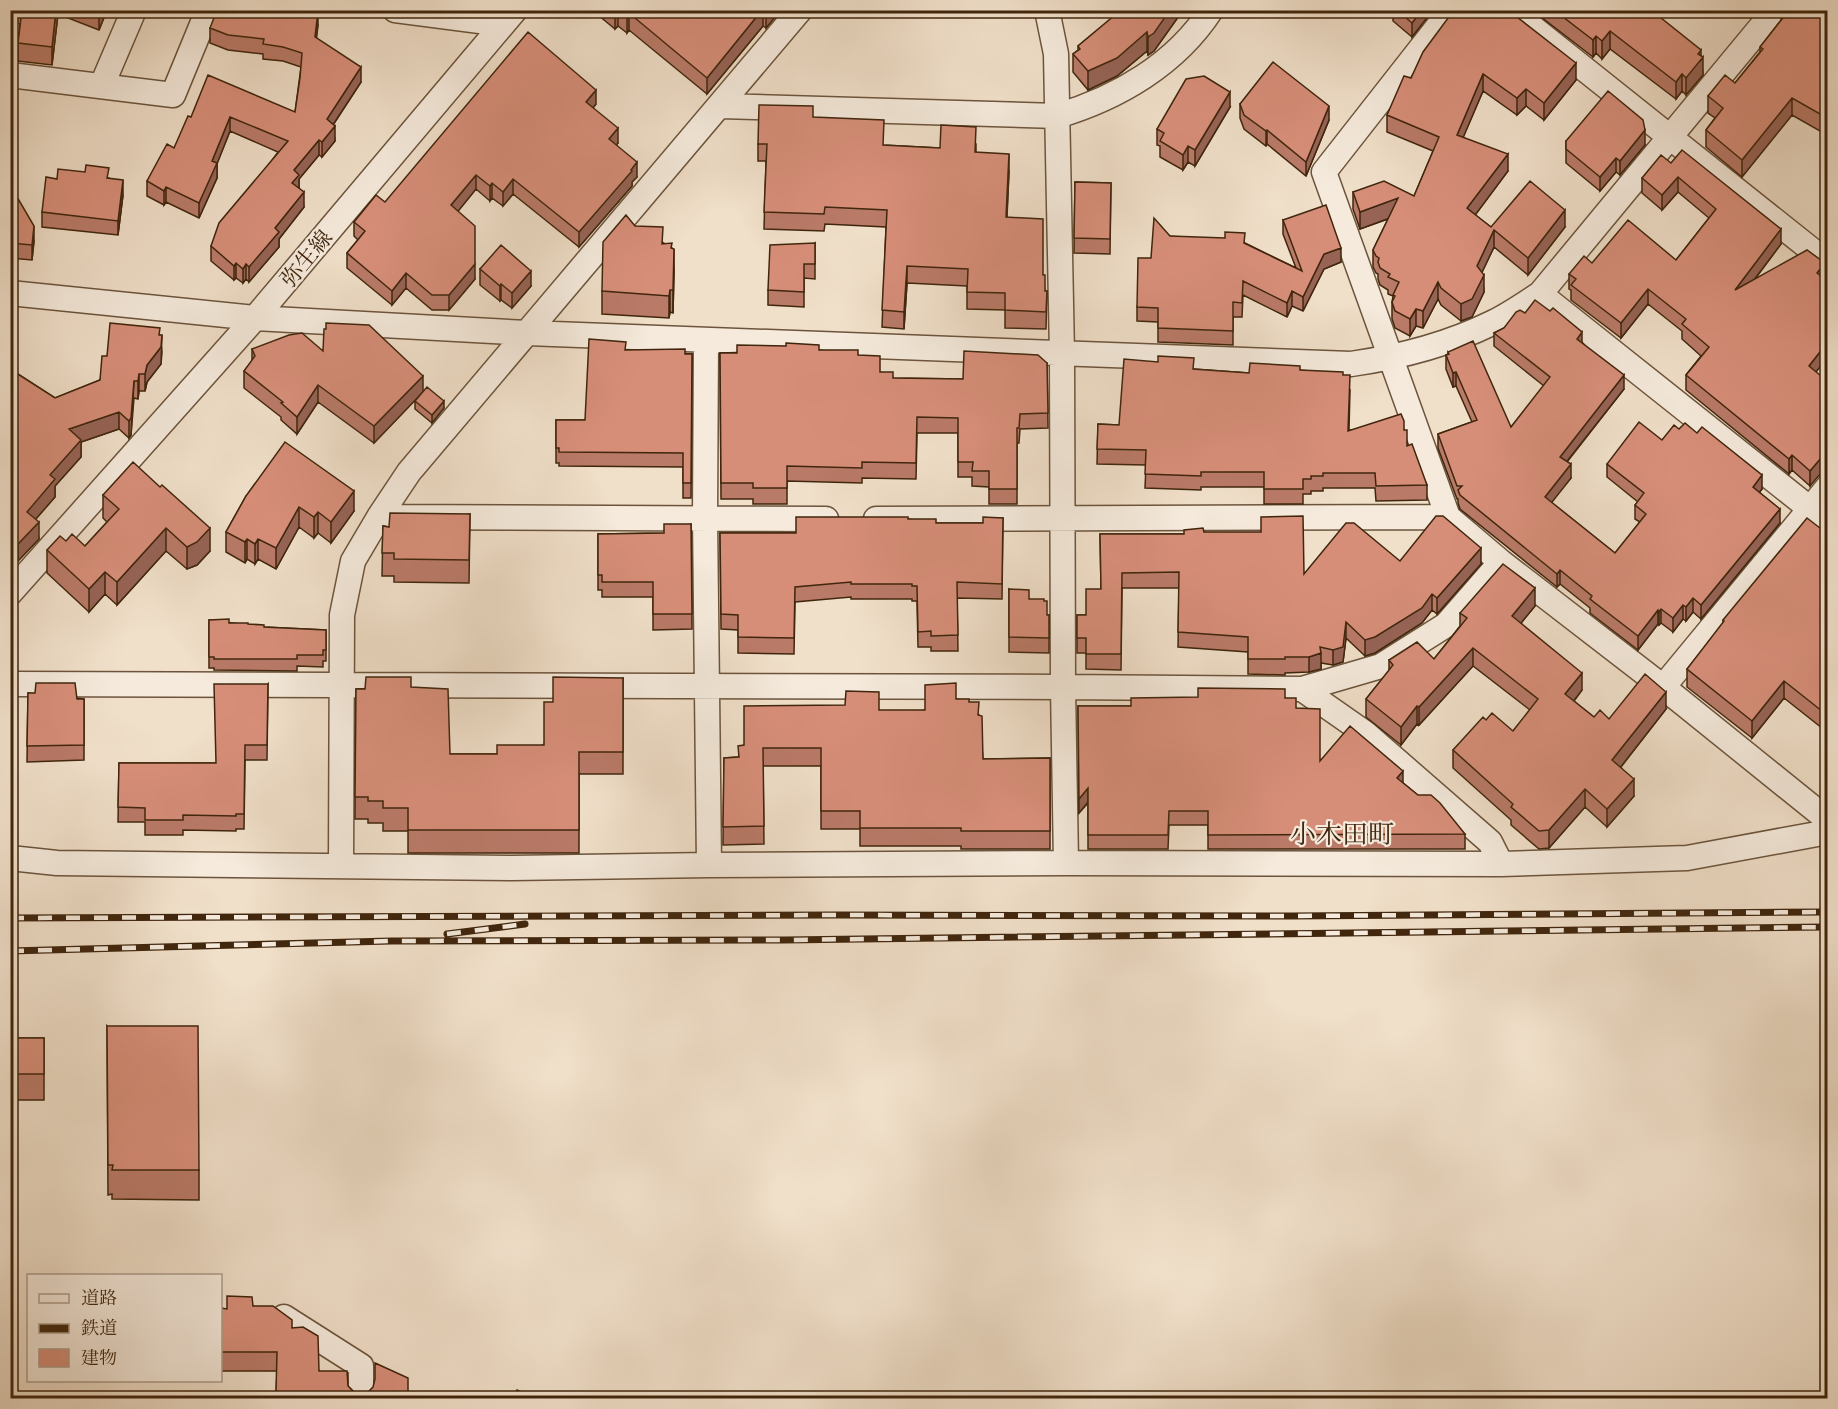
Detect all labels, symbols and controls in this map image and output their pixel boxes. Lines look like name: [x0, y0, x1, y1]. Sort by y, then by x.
street label: 弥生線: [274, 224, 339, 293]
district label: 小木田町: [1290, 817, 1394, 851]
legend: [27, 1274, 222, 1382]
text: 道路: [81, 1286, 117, 1309]
text: 鉄道: [81, 1316, 117, 1339]
text: 建物: [81, 1346, 117, 1369]

